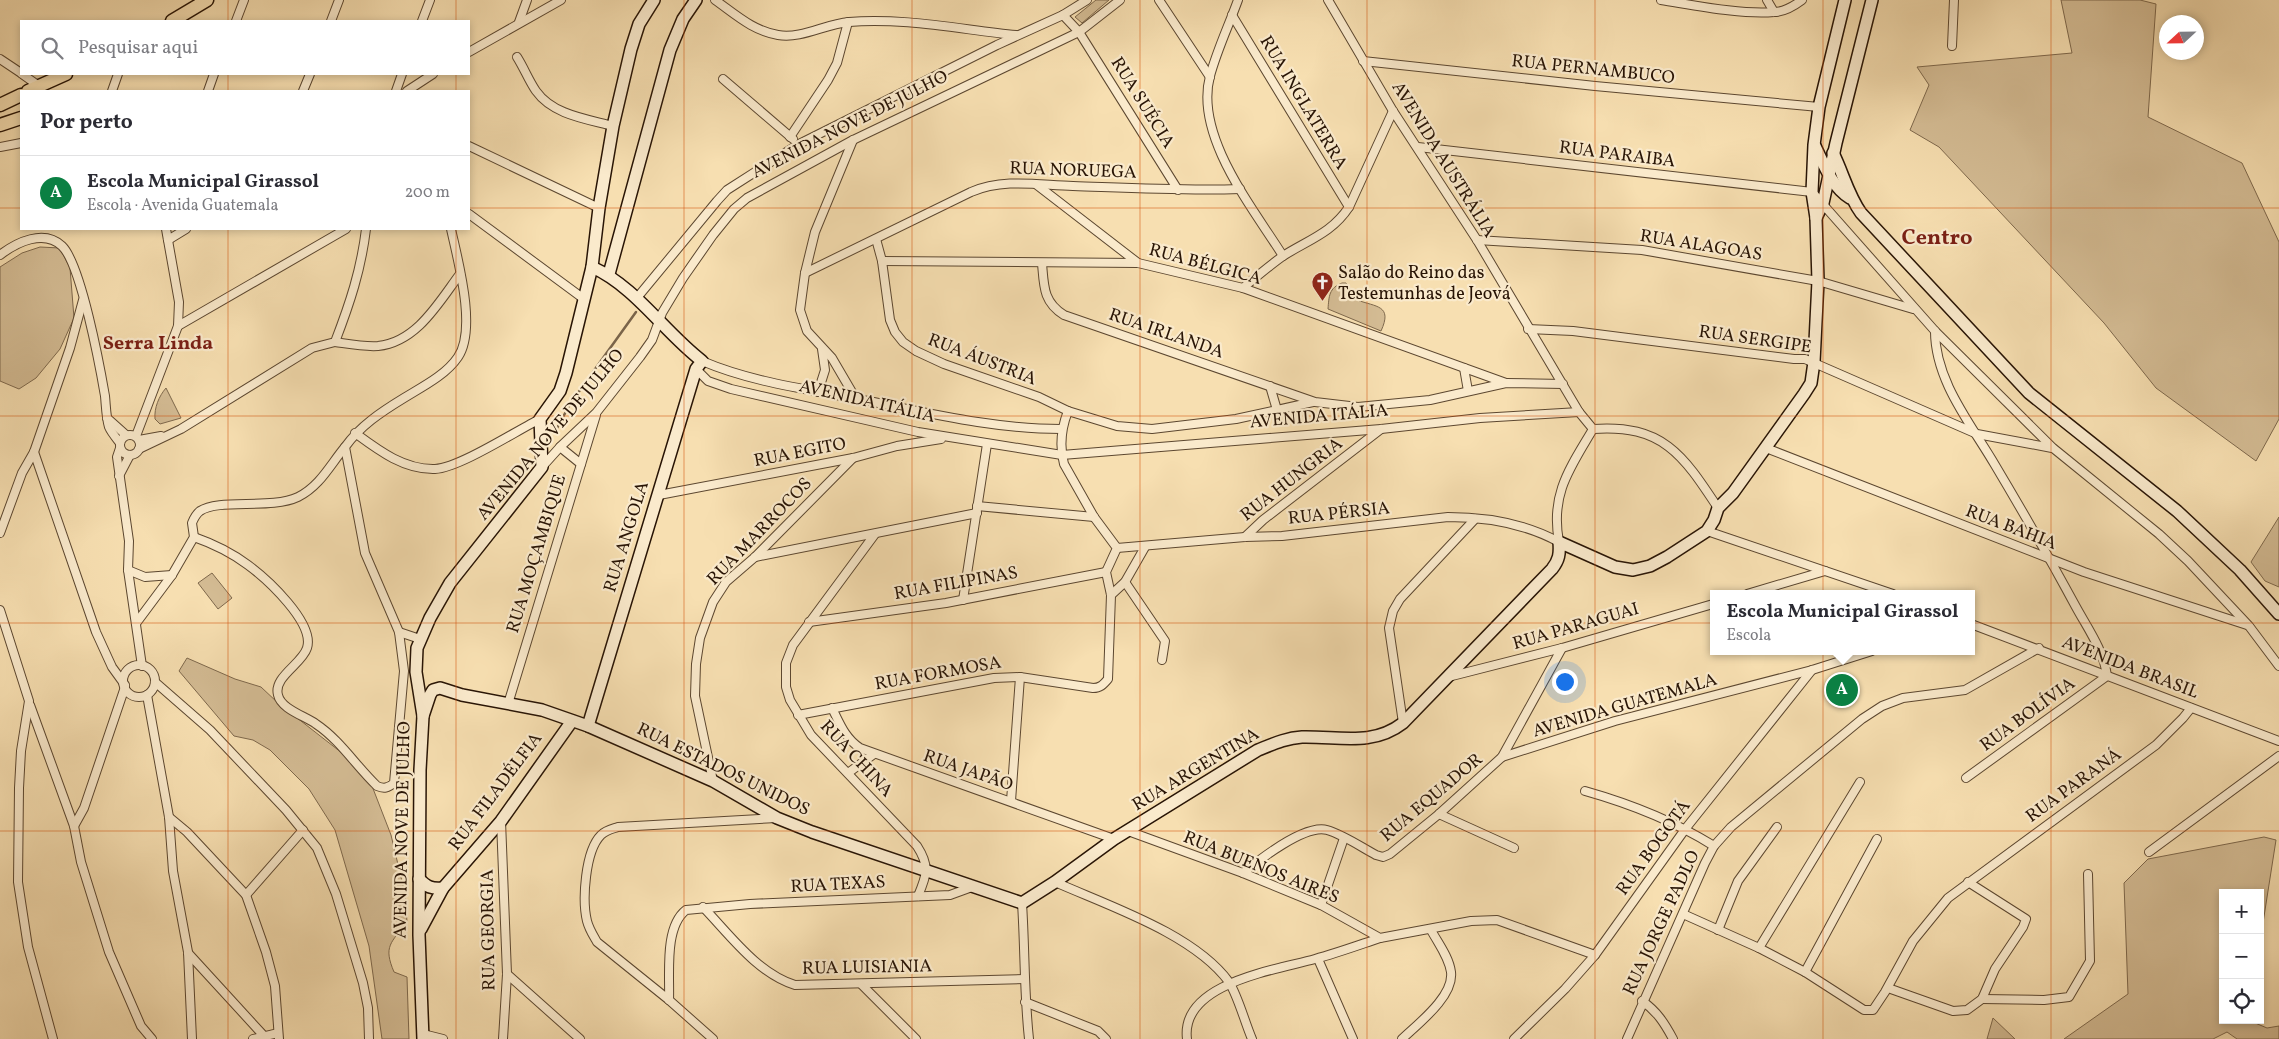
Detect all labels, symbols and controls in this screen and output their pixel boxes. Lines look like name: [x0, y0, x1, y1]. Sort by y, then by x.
north arrow: [2159, 15, 2204, 60]
search box: [20, 20, 470, 75]
street label: RUA INGLATERRA: [1253, 31, 1353, 175]
icon: search: [38, 34, 66, 62]
text: Pesquisar aqui: [78, 35, 198, 61]
street label: RUA PERNAMBUCO: [1510, 49, 1676, 91]
street label: RUA SUÉCIA: [1104, 52, 1180, 154]
street label: AVENIDA NOVE DE JULHO: [748, 65, 952, 185]
street label: AVENIDA AUSTRÁLIA: [1385, 77, 1501, 243]
text: Por perto: [40, 108, 133, 137]
street label: RUA PARAIBA: [1557, 135, 1677, 175]
street label: RUA NORUEGA: [1009, 156, 1137, 186]
text: Escola Municipal Girassol: [87, 169, 319, 195]
text: A: [50, 182, 62, 204]
text: 200 m: [405, 182, 450, 204]
text: Escola · Avenida Guatemala: [87, 195, 278, 217]
district label: Centro: [1901, 223, 1973, 254]
street label: RUA ALAGOAS: [1638, 224, 1764, 268]
street label: RUA BÉLGICA: [1146, 238, 1264, 292]
place label: Salão do Reino das Testemunhas de Jeová: [1338, 261, 1511, 307]
church icon: Salão do Reino das Testemunhas de Jeová: [1310, 271, 1334, 302]
street label: RUA IRLANDA: [1105, 303, 1227, 366]
street label: RUA SERGIPE: [1697, 320, 1813, 360]
street label: RUA ÁUSTRIA: [924, 328, 1040, 392]
district label: Serra Linda: [103, 330, 213, 358]
street label: AVENIDA NOVE DE JULHO: [472, 344, 630, 526]
street label: AVENIDA ITÁLIA: [797, 374, 938, 430]
street label: AVENIDA ITÁLIA: [1249, 398, 1390, 436]
street label: RUA EGITO: [752, 432, 848, 474]
street label: RUA HUNGRIA: [1236, 432, 1349, 528]
street label: RUA MOÇAMBIQUE: [501, 472, 573, 636]
street label: RUA MARROCOS: [702, 472, 818, 592]
street label: RUA ANGOLA: [598, 478, 656, 596]
street label: RUA PÉRSIA: [1287, 496, 1392, 532]
street label: RUA BAHIA: [1962, 499, 2061, 557]
street label: RUA FILIPINAS: [892, 561, 1020, 607]
popup: [1710, 590, 1975, 655]
street label: RUA PARAGUAI: [1510, 597, 1642, 657]
text: Escola Municipal Girassol: [1726, 599, 1959, 625]
text: Escola: [1726, 625, 1771, 647]
street label: AVENIDA BRASIL: [2058, 630, 2202, 706]
street label: RUA FORMOSA: [873, 651, 1004, 697]
street label: AVENIDA GUATEMALA: [1530, 668, 1721, 744]
your location: [1552, 669, 1578, 695]
pin: A: [1826, 671, 1858, 709]
street label: RUA BOLÍVIA: [1975, 672, 2081, 758]
street label: RUA CHINA: [814, 715, 899, 803]
street label: RUA ESTADOS UNIDOS: [632, 717, 814, 823]
street label: AVENIDA NOVE DE JULHO: [389, 721, 417, 939]
street label: RUA ARGENTINA: [1128, 722, 1265, 818]
street label: RUA FILADÉLFIA: [443, 727, 549, 856]
street label: RUA PARANÁ: [2021, 743, 2127, 829]
street label: RUA JAPÃO: [920, 744, 1016, 798]
street label: RUA EQUADOR: [1375, 748, 1489, 848]
street label: RUA BOGOTÁ: [1611, 795, 1697, 901]
street label: RUA BUENOS AIRES: [1179, 825, 1343, 911]
street label: RUA JORGE PADLO: [1617, 846, 1707, 1000]
street label: RUA GEORGIA: [475, 869, 503, 991]
street label: RUA TEXAS: [790, 870, 886, 900]
map controls: [2219, 889, 2264, 1024]
button: +: [2219, 889, 2264, 934]
button: −: [2219, 934, 2264, 979]
street label: RUA LUISIANIA: [802, 954, 933, 982]
button: locate: [2219, 979, 2264, 1024]

